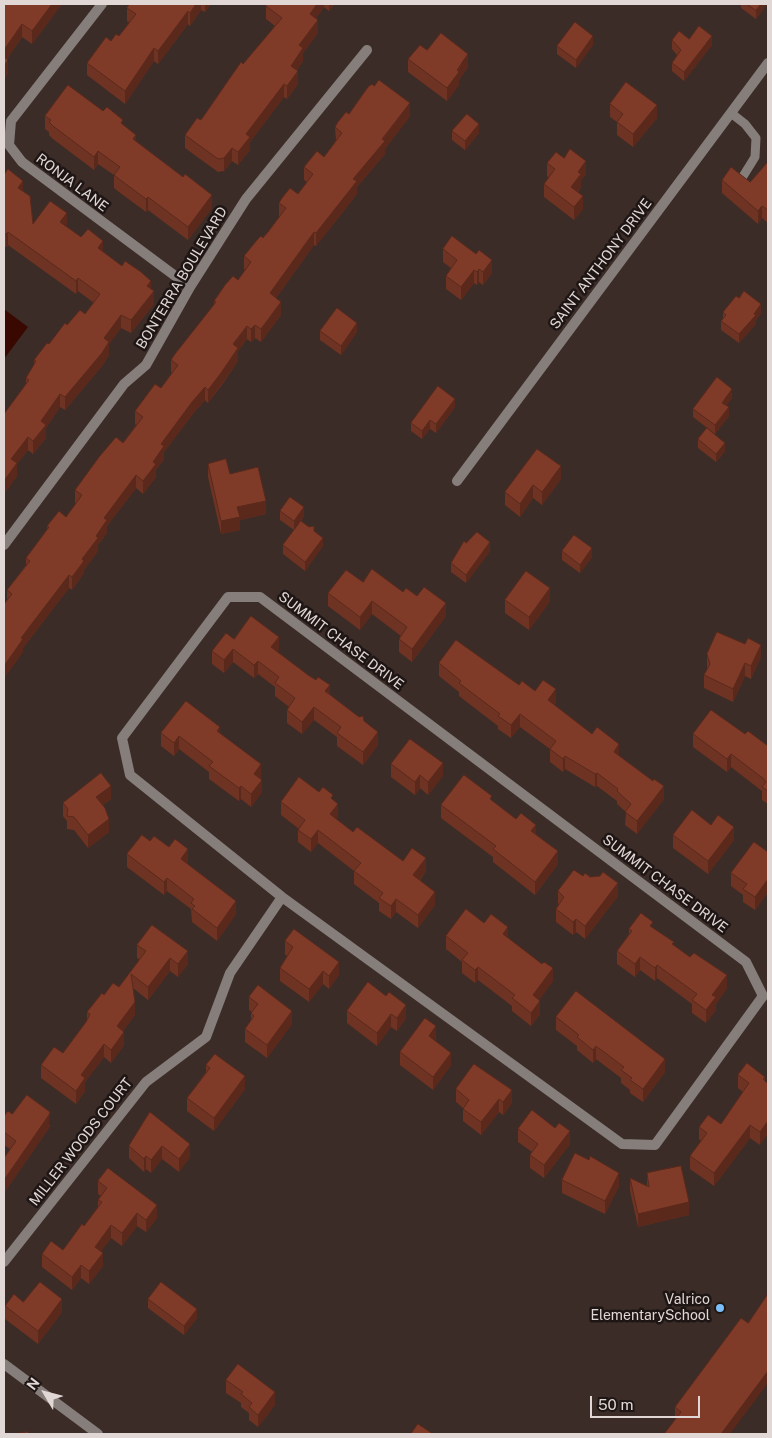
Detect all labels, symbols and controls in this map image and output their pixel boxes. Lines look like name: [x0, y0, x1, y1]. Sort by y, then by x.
street label: RONJA LANE: [33, 150, 111, 216]
street label: SAINT ANTHONY DRIVE: [547, 196, 655, 332]
street label: BONTERRA BOULEVARD: [133, 204, 231, 352]
street label: SUMMIT CHASE DRIVE: [275, 588, 407, 694]
street label: SUMMIT CHASE DRIVE: [599, 831, 731, 937]
street label: MILLER WOODS COURT: [26, 1075, 136, 1209]
place label: Valrico ElementarySchool: [591, 1292, 710, 1324]
marker: Valrico ElementarySchool: [714, 1302, 726, 1314]
north arrow: [20, 1368, 70, 1418]
text: N: [23, 1375, 43, 1393]
scale bar: [592, 1386, 702, 1418]
text: 50 m: [598, 1396, 633, 1413]

